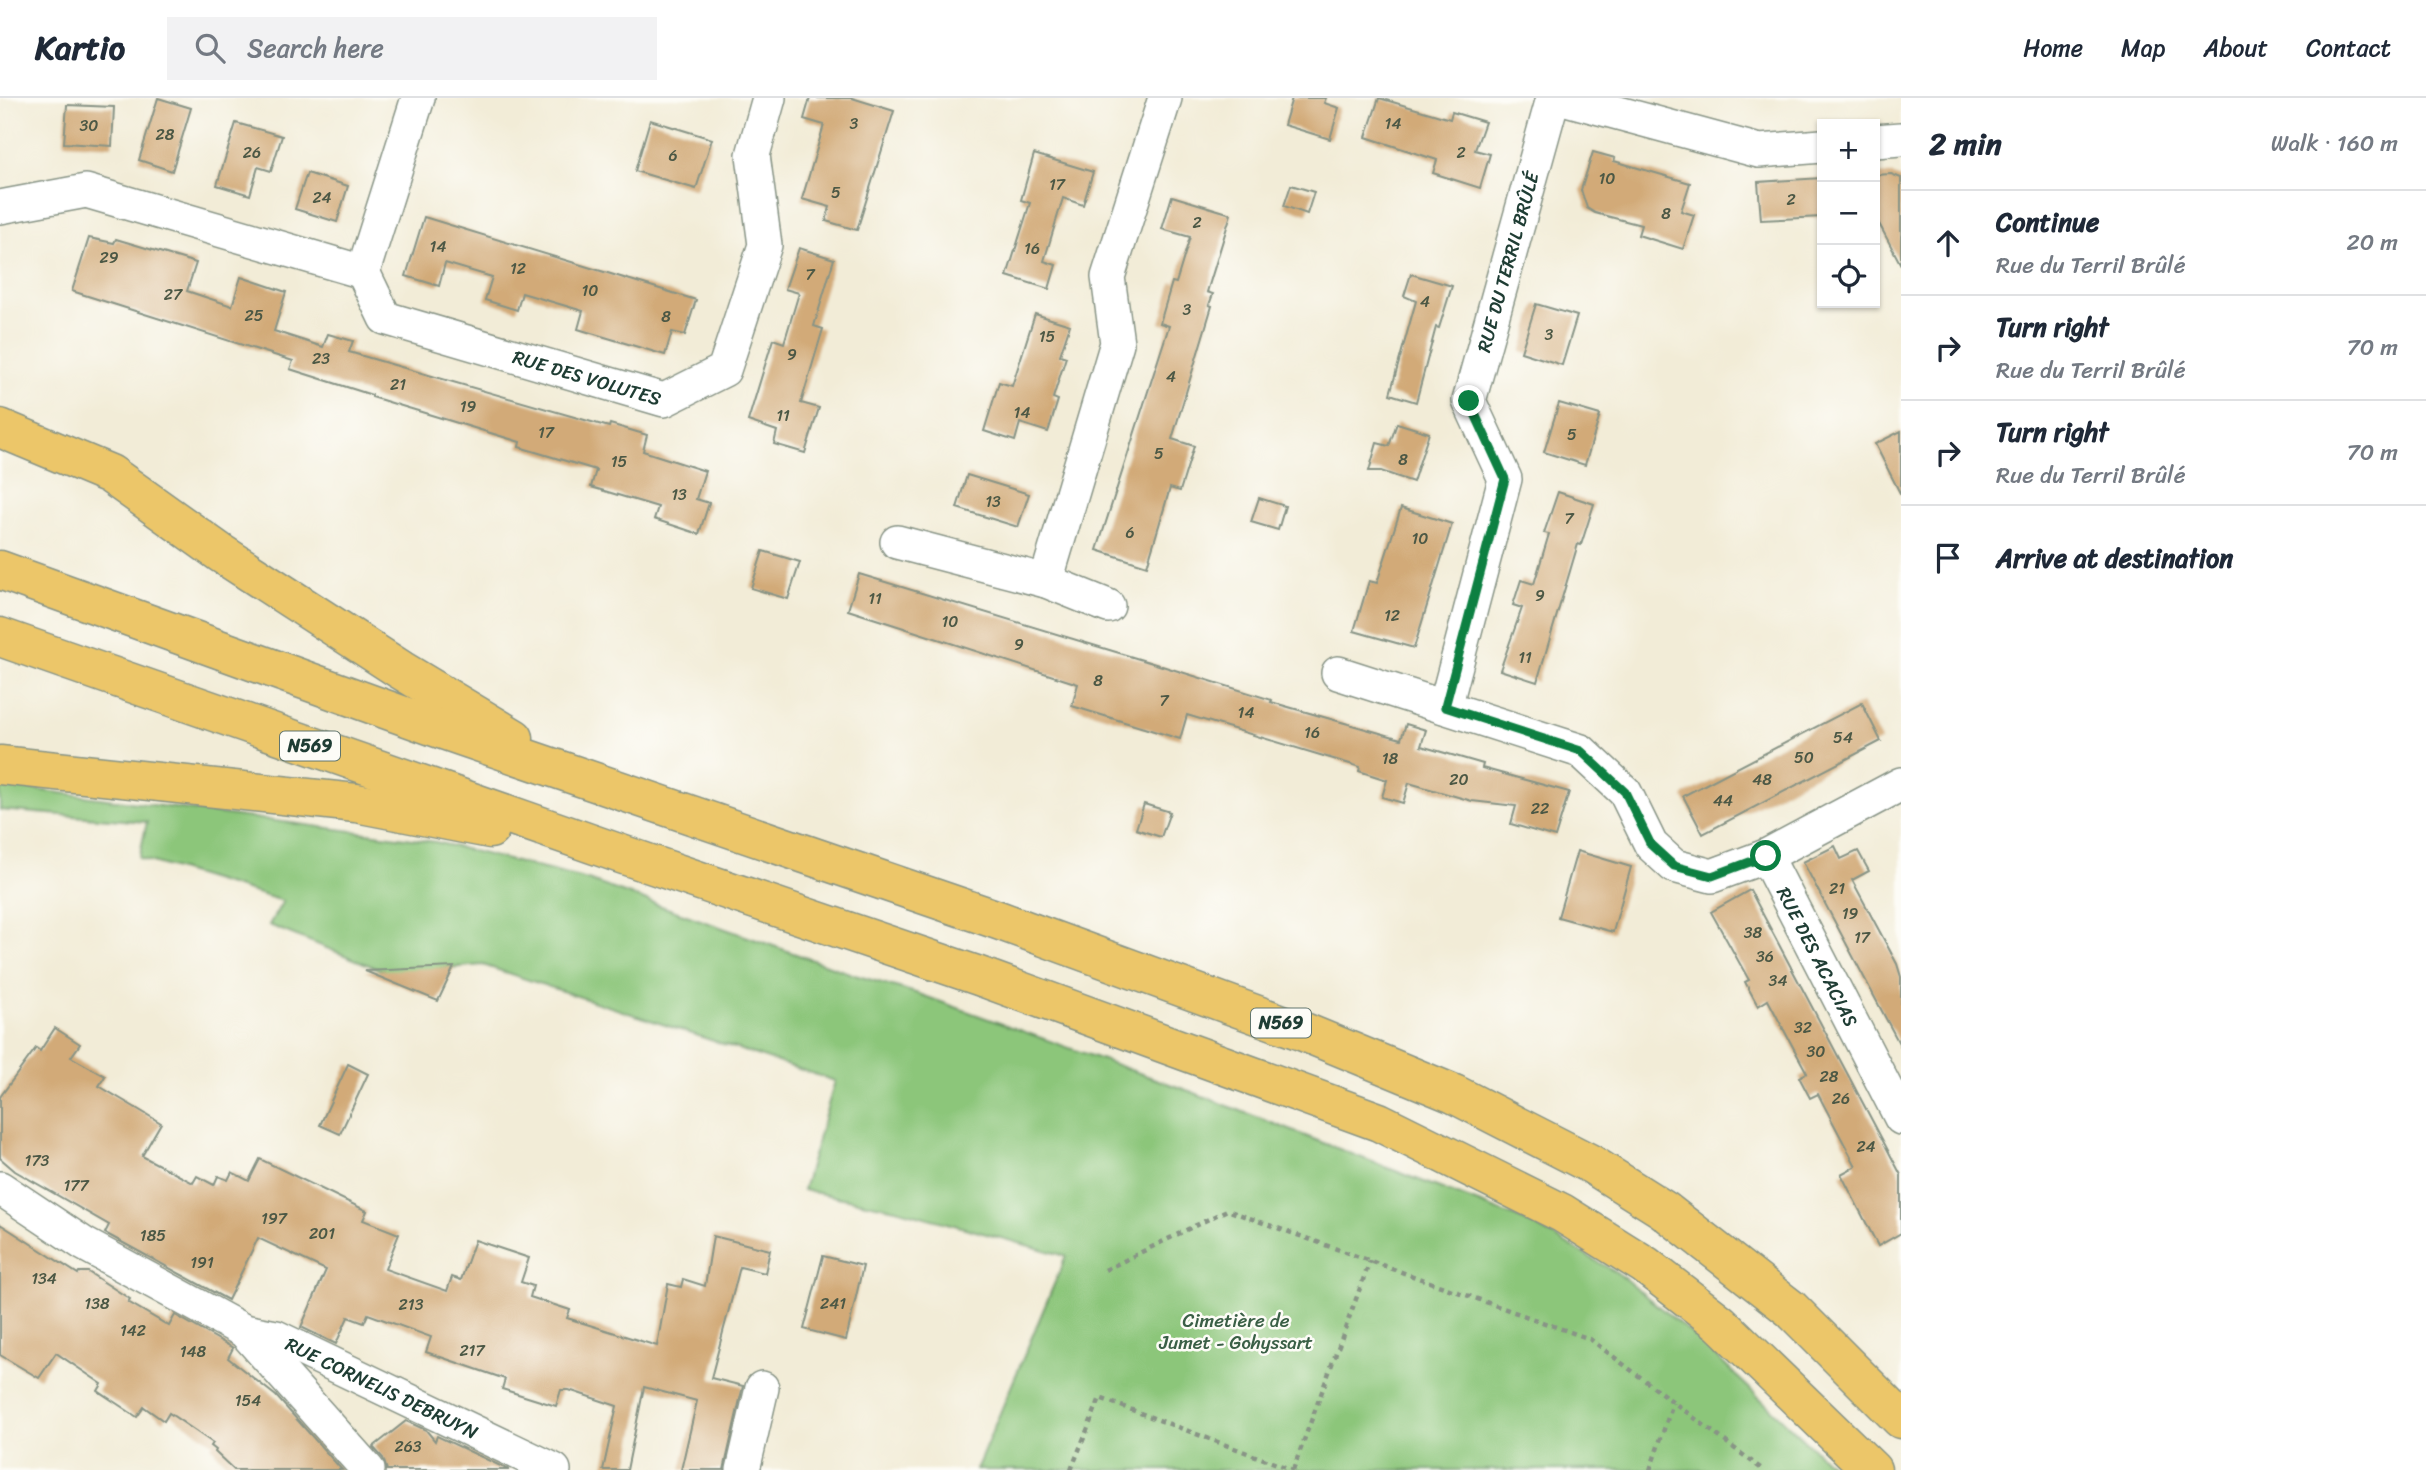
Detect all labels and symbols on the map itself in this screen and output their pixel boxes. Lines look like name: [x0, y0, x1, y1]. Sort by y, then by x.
house number: 3: [850, 109, 859, 138]
house number: 14: [1385, 109, 1401, 138]
house number: 30: [80, 111, 98, 140]
house number: 28: [156, 120, 175, 149]
house number: 26: [243, 138, 261, 167]
house number: 2: [1456, 138, 1466, 167]
house number: 6: [668, 141, 678, 170]
house number: 10: [1599, 164, 1615, 193]
street label: RUE DU TERRIL BRÛLÉ: [1467, 166, 1549, 356]
house number: 17: [1049, 170, 1066, 199]
house number: 5: [831, 178, 841, 207]
house number: 24: [312, 183, 332, 212]
house number: 2: [1786, 185, 1796, 214]
house number: 8: [1661, 199, 1671, 228]
house number: 2: [1192, 208, 1202, 237]
house number: 14: [430, 232, 446, 261]
house number: 16: [1024, 234, 1040, 263]
house number: 29: [99, 243, 119, 272]
house number: 12: [510, 254, 526, 283]
house number: 7: [805, 260, 815, 289]
house number: 10: [582, 276, 598, 305]
house number: 27: [164, 280, 183, 309]
house number: 4: [1420, 287, 1430, 316]
house number: 3: [1183, 295, 1192, 324]
house number: 25: [244, 301, 264, 330]
house number: 8: [661, 302, 671, 331]
house number: 3: [1545, 320, 1554, 349]
house number: 15: [1039, 322, 1056, 351]
street label: RUE DES VOLUTES: [509, 340, 665, 415]
house number: 9: [787, 340, 797, 369]
house number: 23: [312, 344, 330, 373]
house number: 4: [1166, 362, 1176, 391]
house number: 21: [390, 370, 406, 399]
route end: [1453, 385, 1484, 416]
house number: 19: [460, 392, 477, 421]
house number: 14: [1014, 398, 1030, 427]
house number: 11: [776, 401, 790, 430]
house number: 17: [538, 418, 555, 447]
house number: 5: [1567, 420, 1577, 449]
house number: 5: [1154, 439, 1164, 468]
house number: 8: [1398, 445, 1408, 474]
house number: 15: [611, 447, 628, 476]
house number: 13: [671, 480, 687, 509]
house number: 13: [985, 487, 1001, 516]
house number: 7: [1564, 504, 1574, 533]
house number: 6: [1125, 518, 1135, 547]
house number: 10: [1412, 524, 1428, 553]
house number: 9: [1535, 581, 1545, 610]
house number: 11: [868, 584, 882, 613]
house number: 12: [1384, 601, 1400, 630]
house number: 10: [942, 607, 958, 636]
house number: 9: [1014, 630, 1024, 659]
house number: 11: [1518, 643, 1532, 672]
house number: 8: [1093, 666, 1103, 695]
house number: 7: [1159, 686, 1169, 715]
house number: 14: [1238, 698, 1254, 727]
house number: 16: [1304, 718, 1320, 747]
house number: 54: [1833, 723, 1853, 752]
road number: N569: [280, 732, 340, 760]
house number: 50: [1794, 743, 1814, 772]
house number: 18: [1382, 744, 1399, 773]
house number: 20: [1449, 765, 1469, 794]
house number: 48: [1752, 765, 1772, 794]
house number: 44: [1713, 786, 1733, 815]
house number: 22: [1531, 794, 1549, 823]
route start: [1750, 840, 1781, 871]
house number: 21: [1829, 874, 1845, 903]
street label: RUE DES ACACIAS: [1768, 881, 1868, 1032]
house number: 19: [1842, 899, 1859, 928]
house number: 38: [1744, 918, 1763, 947]
house number: 17: [1854, 923, 1871, 952]
house number: 36: [1756, 942, 1774, 971]
house number: 34: [1769, 966, 1787, 995]
road number: N569: [1251, 1008, 1311, 1038]
house number: 32: [1794, 1013, 1812, 1042]
house number: 30: [1807, 1037, 1825, 1066]
house number: 28: [1820, 1062, 1839, 1091]
house number: 26: [1832, 1084, 1850, 1113]
house number: 24: [1856, 1132, 1876, 1161]
house number: 173: [25, 1146, 50, 1175]
house number: 177: [63, 1171, 89, 1200]
house number: 197: [261, 1204, 288, 1233]
house number: 201: [309, 1219, 335, 1248]
house number: 185: [140, 1221, 166, 1250]
house number: 191: [190, 1248, 214, 1277]
house number: 134: [31, 1264, 57, 1293]
house number: 138: [84, 1289, 110, 1318]
house number: 241: [820, 1289, 846, 1318]
house number: 213: [399, 1290, 424, 1319]
park label: Cimetière de Jumet - Gohyssart: [1158, 1304, 1313, 1359]
house number: 142: [120, 1316, 146, 1345]
street label: RUE CORNELIS DEBRUYN: [280, 1327, 485, 1448]
house number: 217: [459, 1336, 485, 1365]
house number: 148: [180, 1337, 207, 1366]
house number: 154: [235, 1386, 261, 1415]
house number: 263: [394, 1432, 422, 1461]

